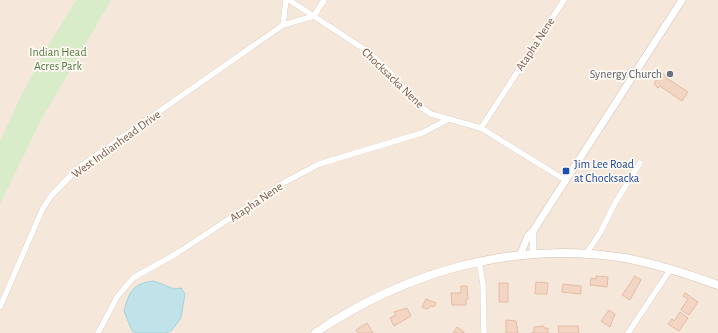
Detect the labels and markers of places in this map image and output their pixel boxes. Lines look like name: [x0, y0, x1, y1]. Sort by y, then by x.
place label: Synergy Church: [590, 68, 662, 81]
marker: Synergy Church: [665, 69, 675, 79]
place label: Jim Lee Road at Chocksacka: [574, 158, 640, 184]
marker: Jim Lee Road at Chocksacka: [561, 166, 571, 176]

